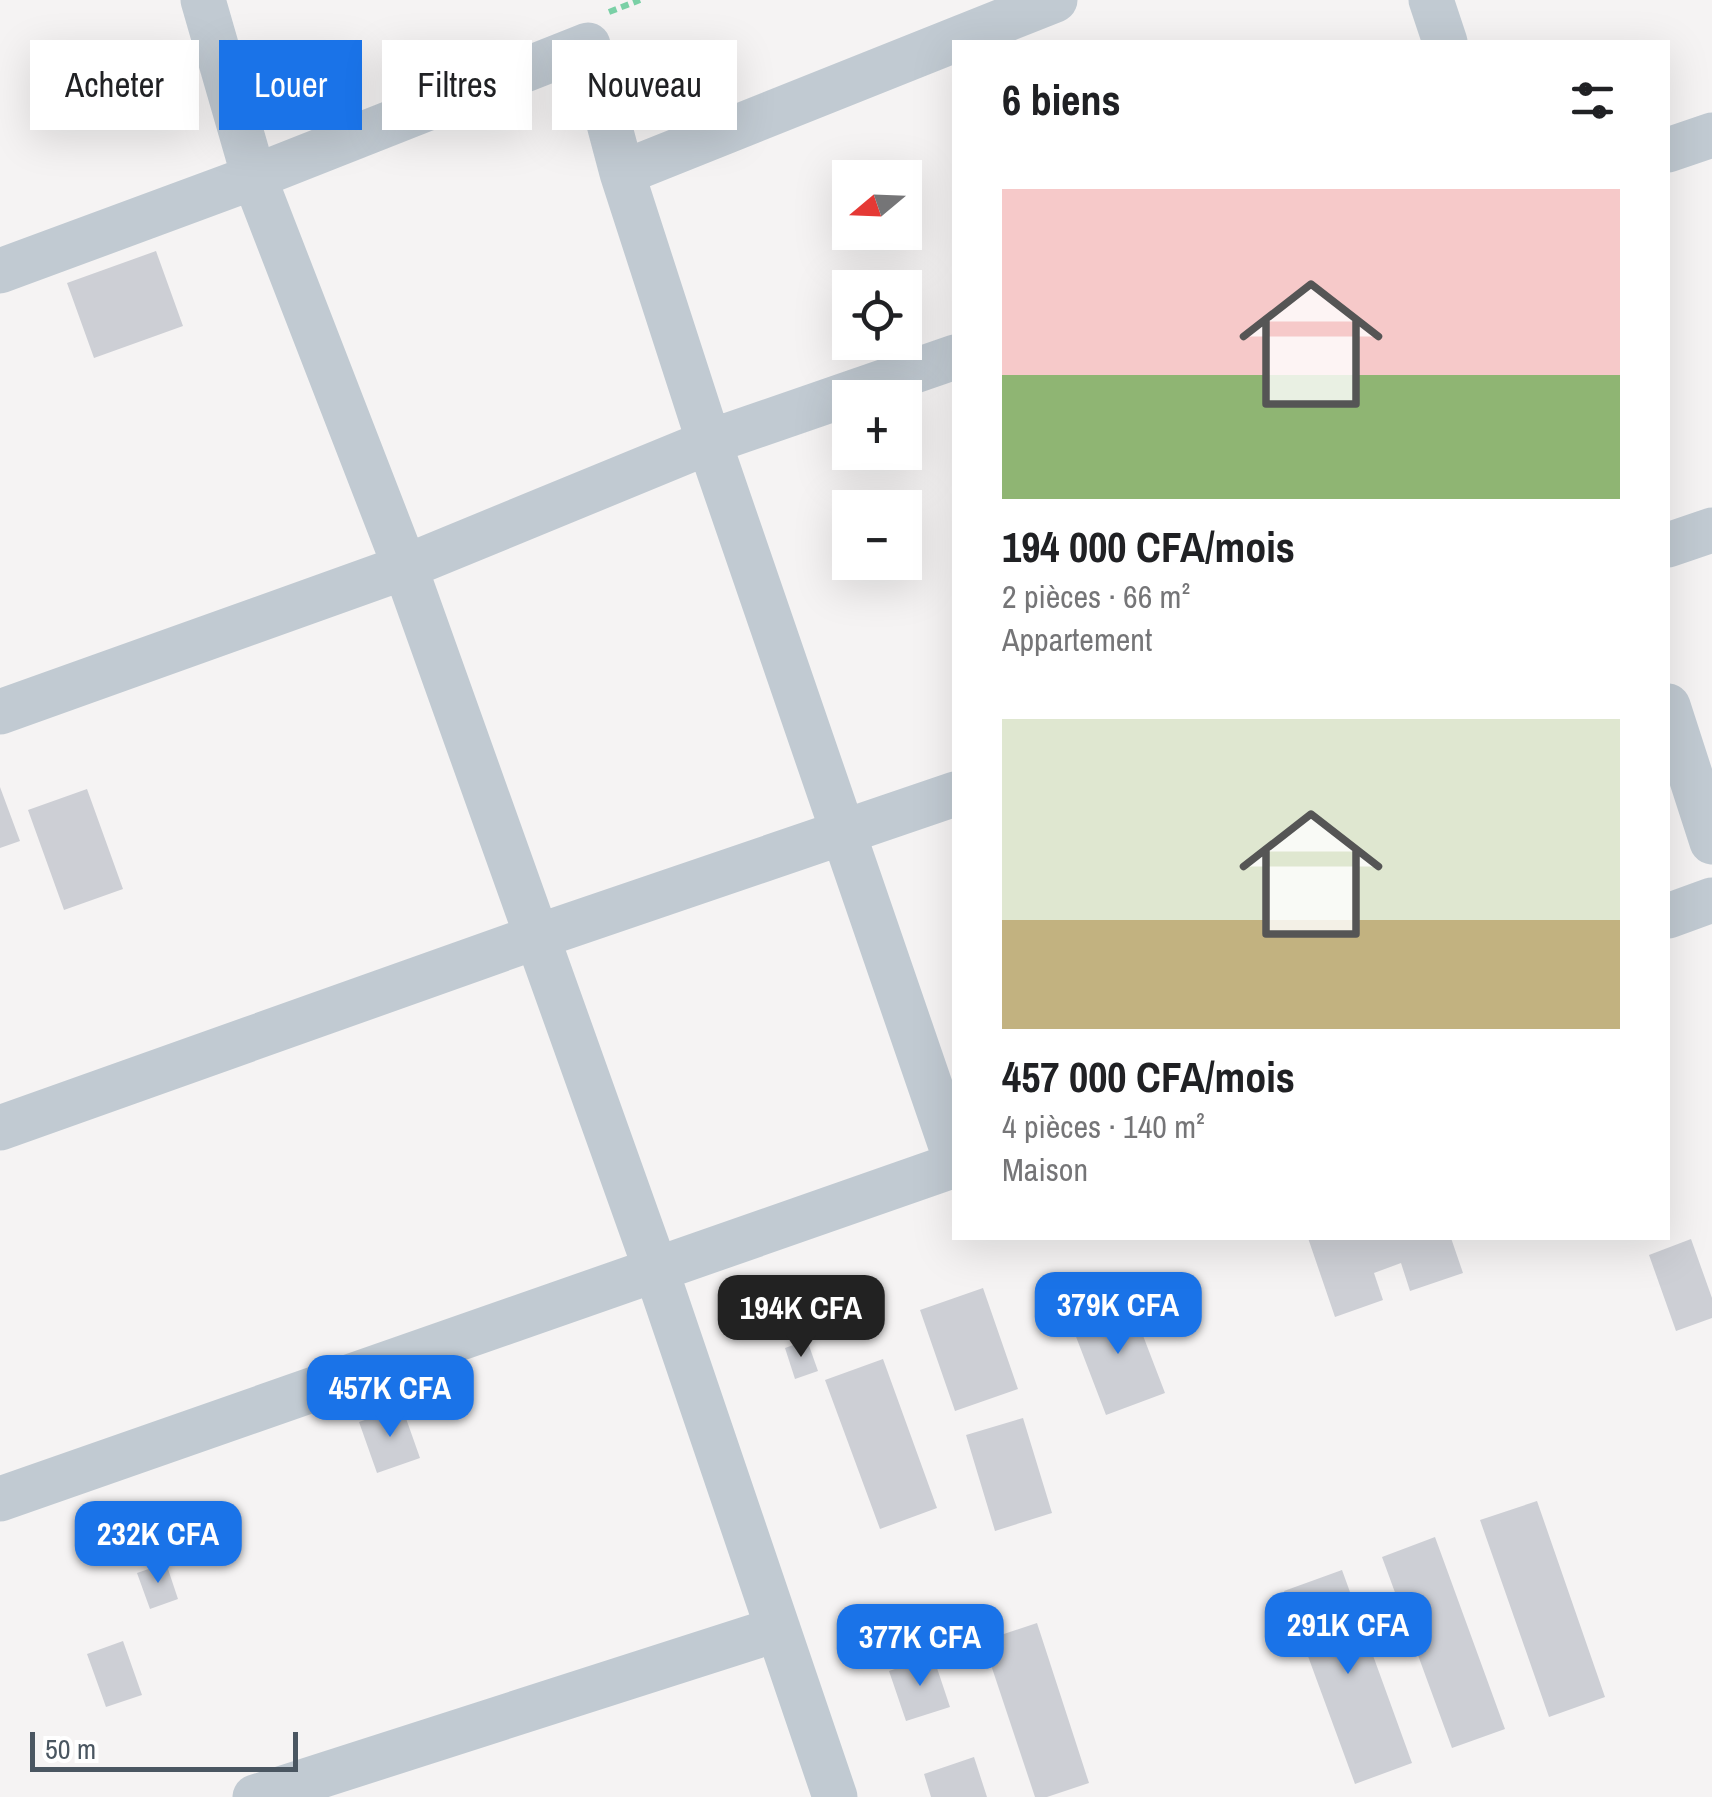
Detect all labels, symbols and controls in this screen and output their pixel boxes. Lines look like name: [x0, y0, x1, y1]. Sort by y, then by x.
chip: Acheter: [30, 40, 199, 130]
chip: Louer: [219, 40, 362, 130]
chip: Filtres: [382, 40, 532, 130]
chip: Nouveau: [552, 40, 737, 130]
text: 6 biens: [1002, 72, 1121, 128]
icon: filters: [1565, 73, 1620, 128]
north arrow: [832, 160, 922, 250]
map controls: [832, 160, 922, 580]
icon: home: [1221, 254, 1401, 434]
button: locate: [832, 270, 922, 360]
button: +: [832, 380, 922, 470]
button: −: [832, 490, 922, 580]
text: 194 000 CFA/mois: [1002, 519, 1295, 575]
text: 2 pièces · 66 m²: [1002, 575, 1190, 618]
text: Appartement: [1002, 618, 1152, 661]
icon: home: [1221, 784, 1401, 964]
text: 457 000 CFA/mois: [1002, 1049, 1295, 1105]
text: 4 pièces · 140 m²: [1002, 1105, 1205, 1148]
text: Maison: [1002, 1148, 1088, 1191]
pin: 379K CFA: [1015, 1272, 1221, 1357]
pin: 194K CFA: [698, 1275, 904, 1360]
text: 379K CFA: [1057, 1283, 1179, 1326]
text: 194K CFA: [740, 1286, 862, 1329]
pin: 457K CFA: [287, 1355, 493, 1440]
text: 457K CFA: [329, 1366, 451, 1409]
pin: 232K CFA: [55, 1501, 261, 1586]
text: 232K CFA: [97, 1512, 219, 1555]
pin: 291K CFA: [1245, 1592, 1451, 1677]
text: 291K CFA: [1287, 1603, 1409, 1646]
pin: 377K CFA: [817, 1604, 1023, 1689]
text: 377K CFA: [859, 1615, 981, 1658]
scale bar: [30, 1727, 298, 1772]
text: 50 m: [45, 1730, 96, 1768]

